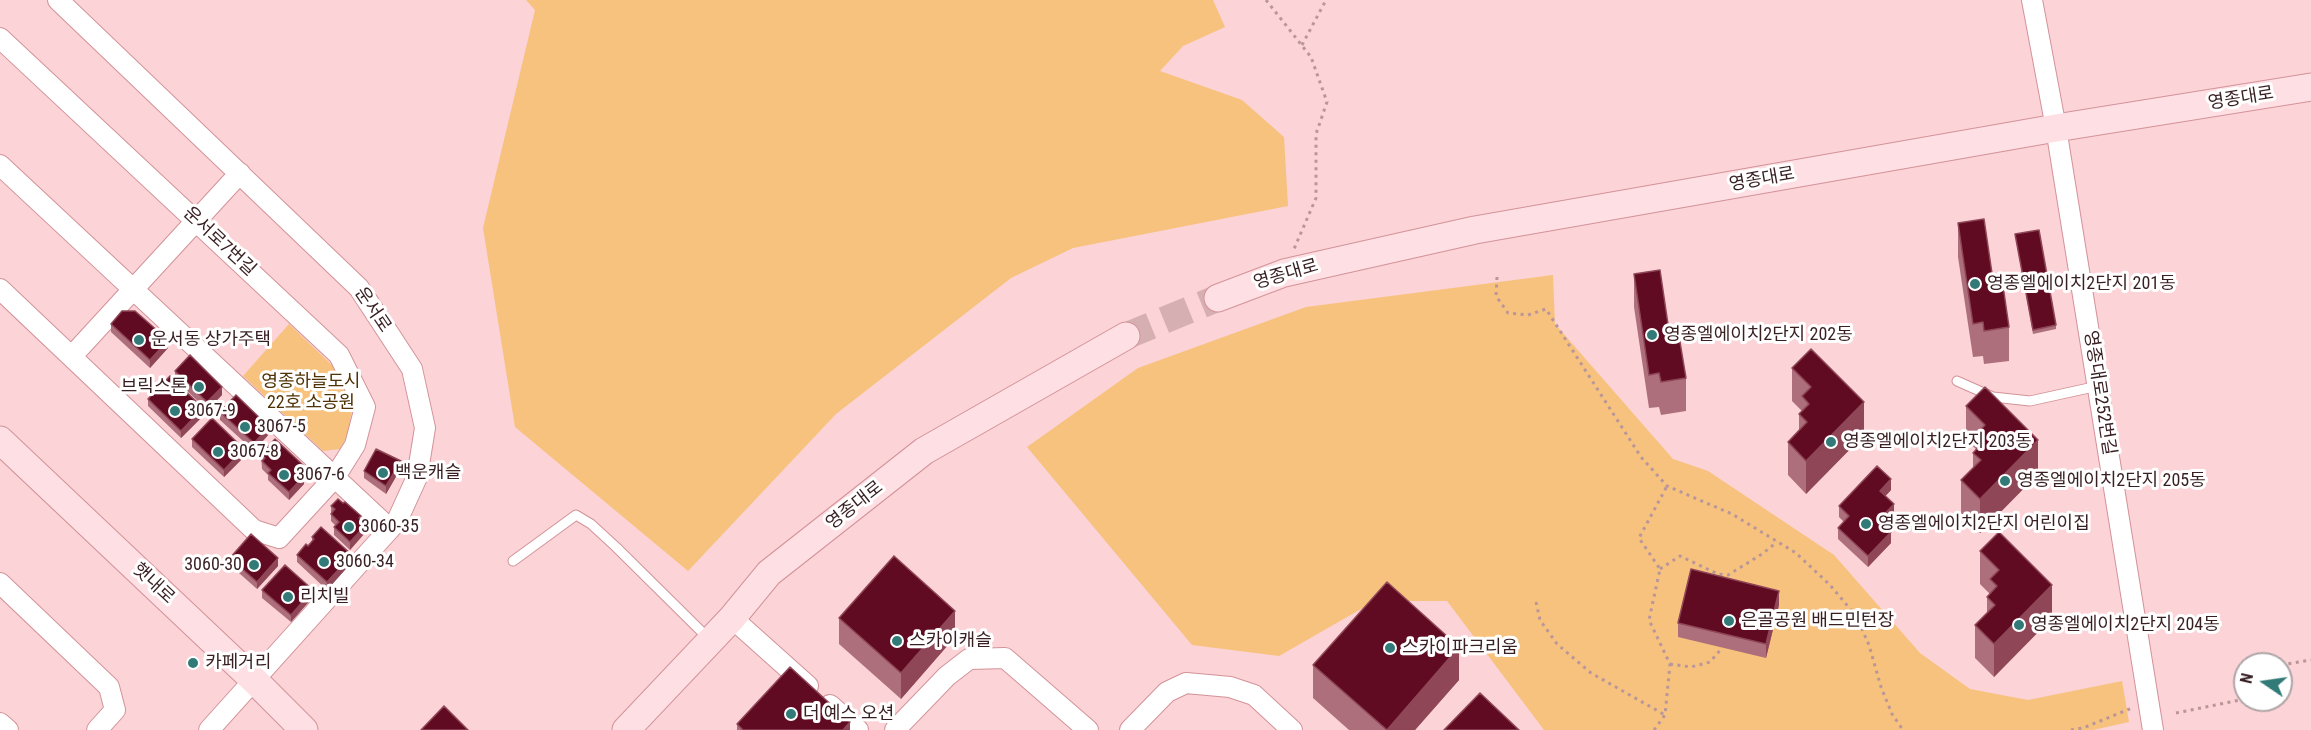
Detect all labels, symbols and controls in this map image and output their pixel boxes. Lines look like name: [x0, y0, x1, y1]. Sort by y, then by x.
street label: 영종대로: [2207, 83, 2275, 115]
street label: 영종대로: [1728, 164, 1796, 196]
street label: 운서로7번길: [178, 203, 260, 281]
street label: 영종대로: [1251, 255, 1321, 295]
place label: 영종엘에이치2단지 201동: [1987, 273, 2176, 295]
marker: 영종엘에이치2단지 201동: [1968, 277, 1982, 291]
street label: 운서로: [349, 283, 395, 337]
place label: 영종엘에이치2단지 202동: [1664, 324, 1853, 346]
marker: 영종엘에이치2단지 202동: [1645, 328, 1659, 342]
place label: 운서동 상가주택: [151, 329, 271, 351]
street label: 영종대로252번길: [2078, 329, 2120, 457]
marker: 운서동 상가주택: [132, 333, 146, 347]
park label: 영종하늘도시 22호 소공원: [261, 371, 361, 413]
place label: 브릭스톤: [121, 376, 187, 398]
marker: 브릭스톤: [192, 380, 206, 394]
place label: 3067-9: [187, 400, 236, 422]
marker: 3067-9: [168, 404, 182, 418]
place label: 3067-5: [257, 416, 306, 438]
marker: 3067-5: [238, 420, 252, 434]
place label: 영종엘에이치2단지 203동: [1843, 431, 2032, 453]
marker: 영종엘에이치2단지 203동: [1824, 435, 1838, 449]
place label: 3067-8: [230, 441, 279, 463]
marker: 3067-8: [211, 445, 225, 459]
place label: 백운캐슬: [395, 462, 461, 484]
place label: 3067-6: [296, 464, 345, 486]
marker: 백운캐슬: [376, 466, 390, 480]
marker: 3067-6: [277, 468, 291, 482]
place label: 영종엘에이치2단지 205동: [2017, 470, 2206, 492]
marker: 영종엘에이치2단지 205동: [1998, 474, 2012, 488]
street label: 영종대로: [822, 477, 888, 535]
place label: 영종엘에이치2단지 어린이집: [1878, 513, 2090, 535]
place label: 3060-35: [361, 516, 419, 538]
marker: 영종엘에이치2단지 어린이집: [1859, 517, 1873, 531]
marker: 3060-35: [342, 520, 356, 534]
place label: 3060-34: [336, 551, 394, 573]
place label: 3060-30: [184, 554, 242, 576]
marker: 3060-34: [317, 555, 331, 569]
marker: 3060-30: [247, 558, 261, 572]
street label: 햇내로: [127, 559, 179, 609]
place label: 리치빌: [300, 586, 350, 608]
marker: 리치빌: [281, 590, 295, 604]
place label: 은골공원 배드민턴장: [1741, 610, 1894, 632]
marker: 은골공원 배드민턴장: [1722, 614, 1736, 628]
place label: 영종엘에이치2단지 204동: [2031, 614, 2220, 636]
marker: 영종엘에이치2단지 204동: [2012, 618, 2026, 632]
place label: 스카이캐슬: [909, 630, 992, 652]
marker: 스카이캐슬: [890, 634, 904, 648]
place label: 스카이파크리움: [1402, 637, 1518, 659]
marker: 스카이파크리움: [1383, 641, 1397, 655]
place label: 카페거리: [205, 652, 271, 674]
north arrow: [2233, 652, 2293, 712]
marker: 카페거리: [186, 656, 200, 670]
text: N: [2237, 671, 2257, 685]
place label: 더 예스 오션: [803, 703, 894, 725]
marker: 더 예스 오션: [784, 707, 798, 721]

